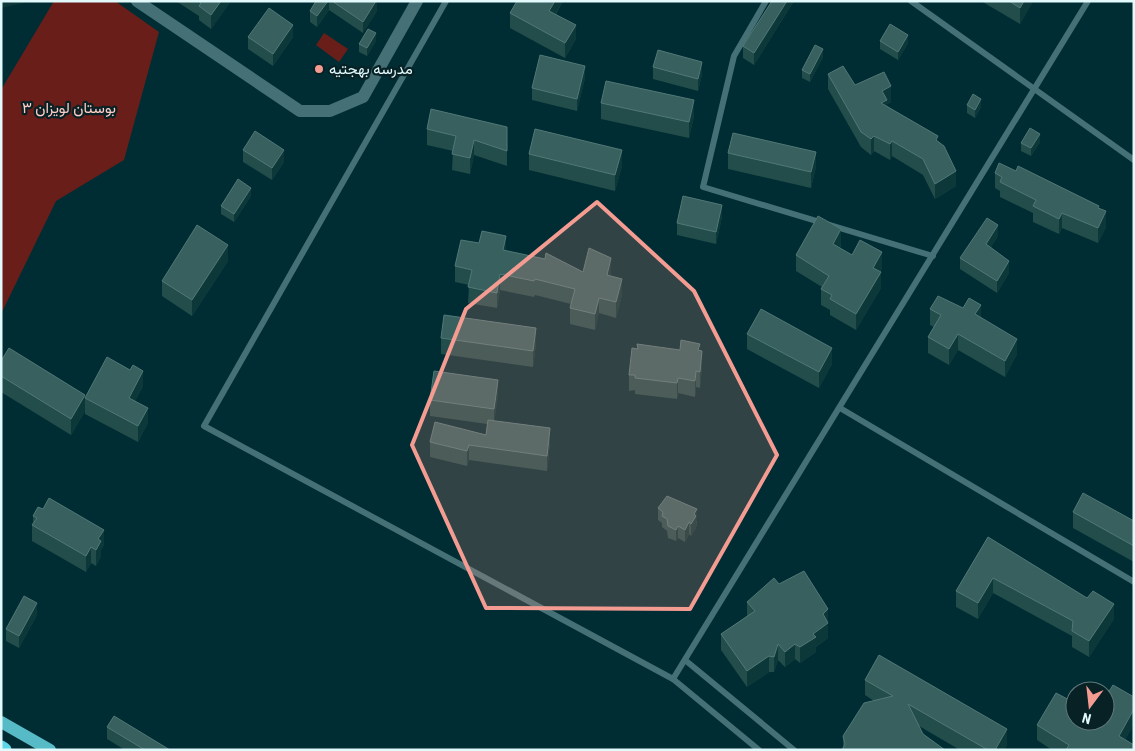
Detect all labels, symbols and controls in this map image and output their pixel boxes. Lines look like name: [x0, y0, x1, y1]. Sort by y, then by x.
place label: مدرسه بهجتیه: [329, 60, 413, 78]
marker: مدرسه بهجتیه: [313, 63, 325, 75]
park label: بوستان لویزان ۳: [22, 99, 116, 117]
north arrow: [1065, 681, 1115, 731]
text: N: [1080, 710, 1093, 727]

